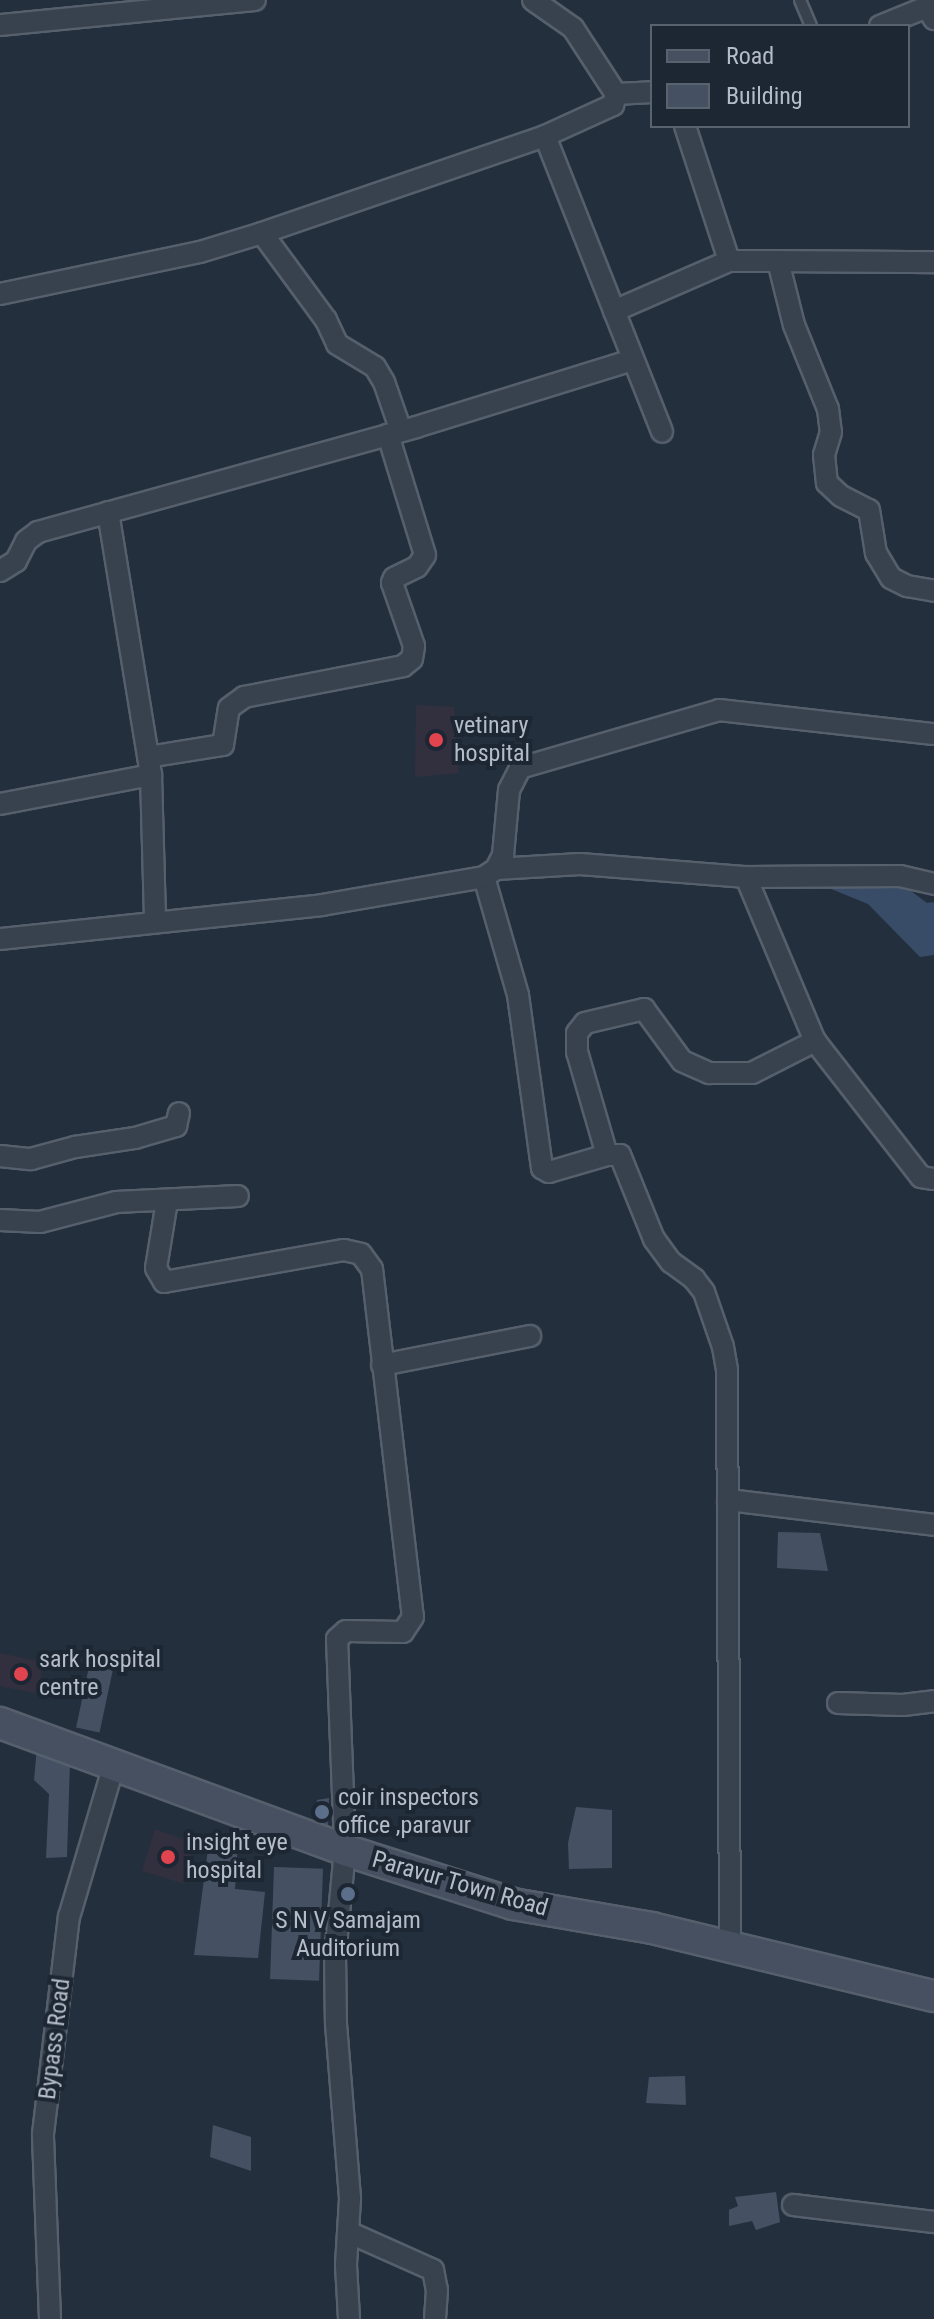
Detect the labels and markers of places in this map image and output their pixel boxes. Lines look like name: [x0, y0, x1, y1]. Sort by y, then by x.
place label: vetinary hospital: [454, 712, 530, 768]
marker: vetinary hospital: [425, 729, 447, 751]
place label: sark hospital centre: [39, 1646, 161, 1702]
marker: sark hospital centre: [10, 1663, 32, 1685]
place label: coir inspectors office ,paravur: [338, 1784, 479, 1840]
marker: coir inspectors office ,paravur: [313, 1803, 331, 1821]
place label: insight eye hospital: [186, 1829, 288, 1885]
marker: insight eye hospital: [157, 1846, 179, 1868]
marker: S N V Samajam Auditorium: [339, 1885, 357, 1903]
place label: S N V Samajam Auditorium: [275, 1907, 421, 1963]

